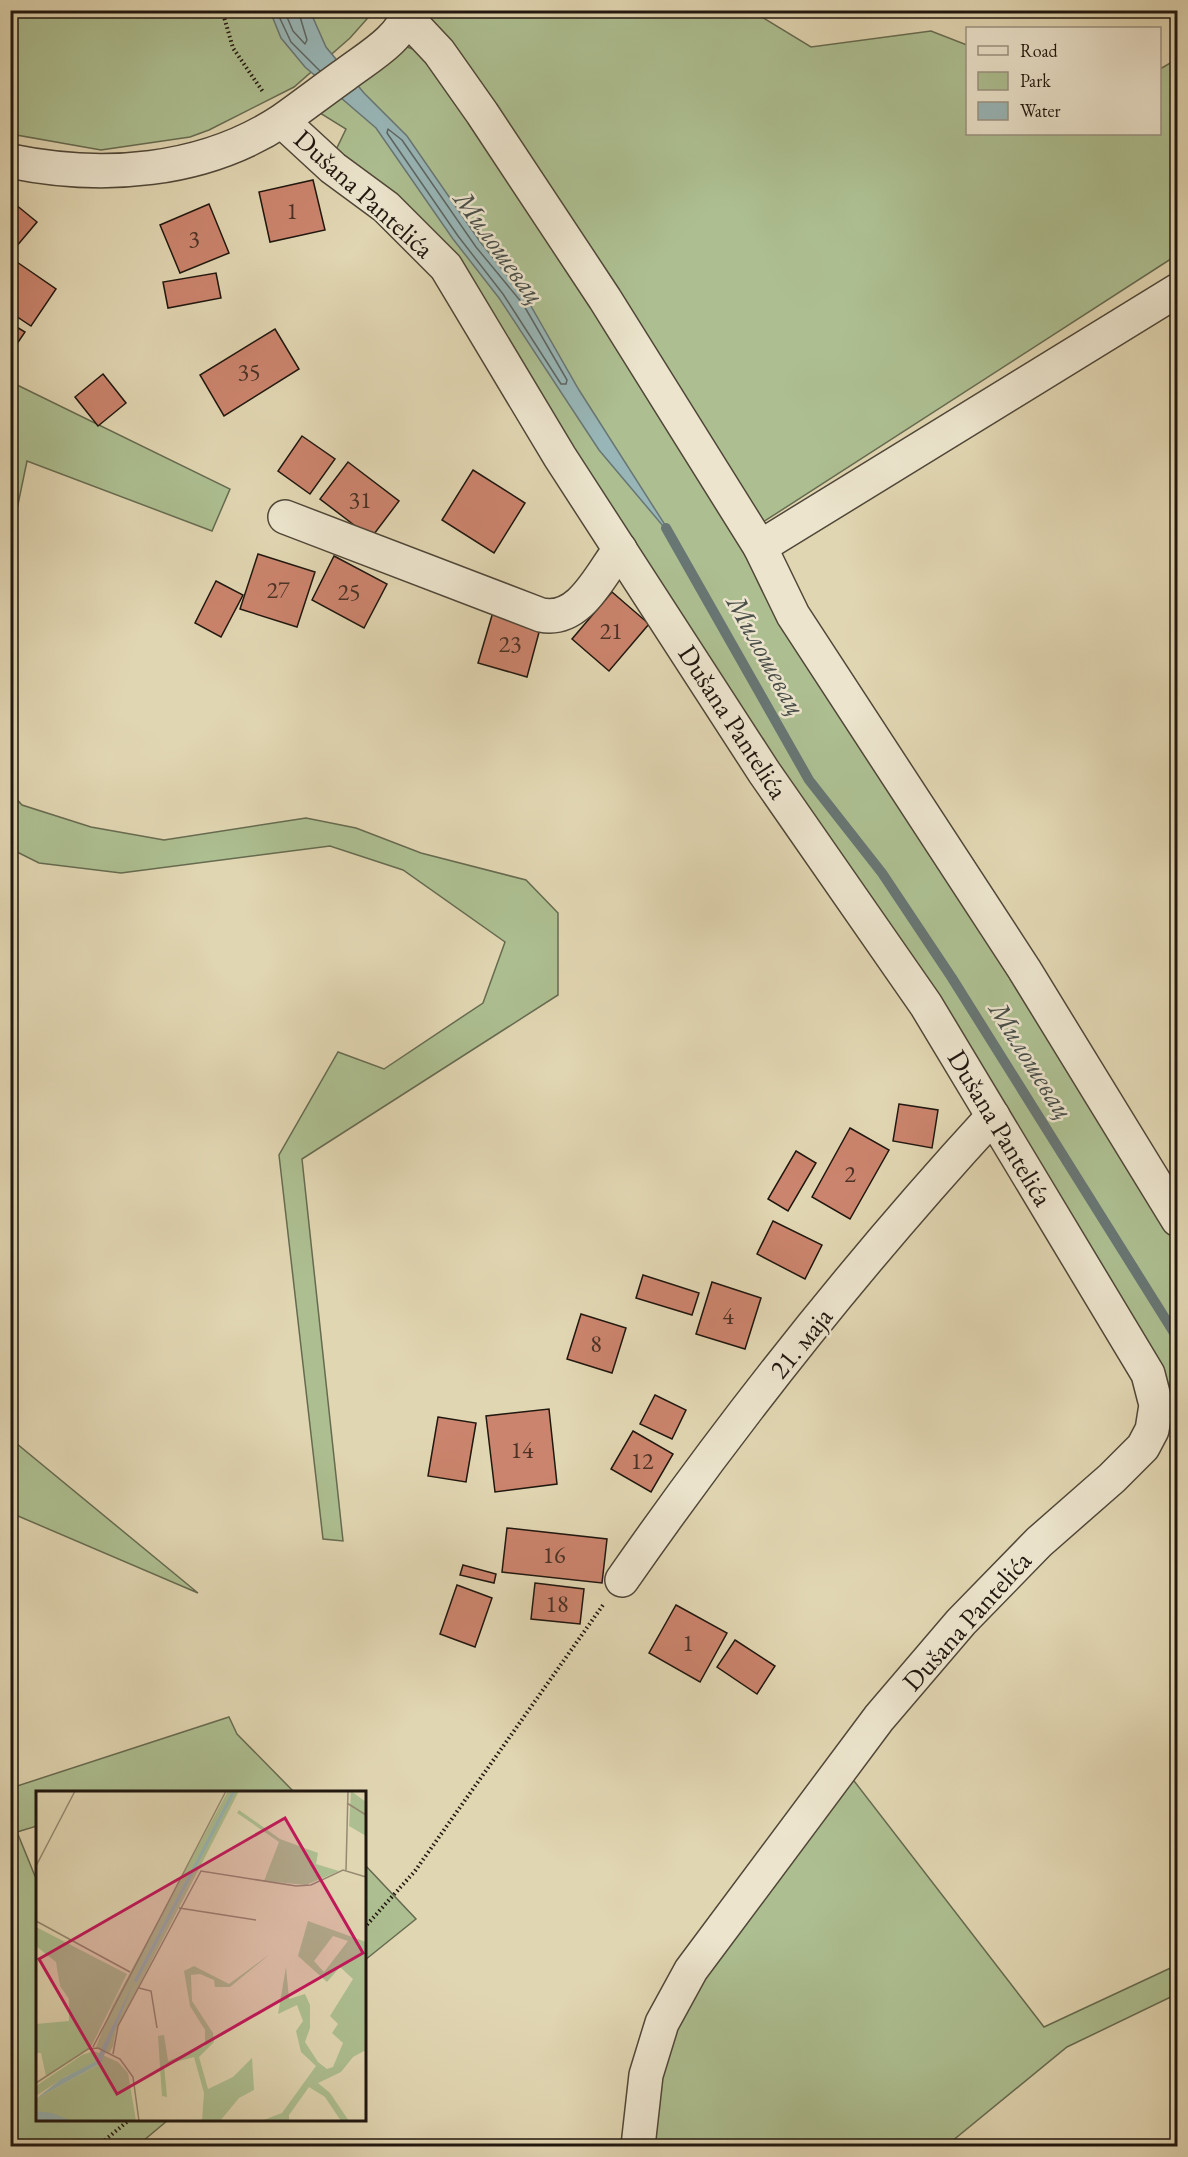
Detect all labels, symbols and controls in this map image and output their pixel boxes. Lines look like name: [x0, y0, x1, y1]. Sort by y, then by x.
legend: [966, 27, 1161, 135]
text: Road: [1020, 39, 1059, 62]
text: Park: [1020, 69, 1051, 92]
text: Water: [1020, 99, 1061, 122]
street label: Dušana Pantelića: [287, 122, 442, 266]
water label: Милошевац: [445, 181, 554, 311]
house number: 1: [286, 195, 298, 226]
house number: 3: [188, 223, 200, 254]
house number: 35: [237, 356, 261, 387]
house number: 31: [348, 484, 372, 515]
house number: 27: [266, 574, 290, 605]
house number: 25: [337, 576, 361, 607]
water label: Милошевац: [718, 586, 815, 722]
house number: 21: [599, 615, 623, 646]
house number: 23: [498, 628, 522, 659]
street label: Dušana Pantelića: [671, 638, 796, 805]
water label: Милошевац: [980, 992, 1082, 1126]
street label: Dušana Pantelića: [940, 1043, 1061, 1213]
house number: 2: [844, 1158, 856, 1189]
house number: 4: [722, 1300, 734, 1331]
street label: 21. маја: [761, 1300, 840, 1385]
house number: 8: [590, 1328, 602, 1359]
house number: 14: [510, 1434, 534, 1465]
house number: 12: [630, 1445, 654, 1476]
house number: 16: [542, 1539, 566, 1570]
street label: Dušana Pantelića: [895, 1543, 1039, 1698]
house number: 18: [545, 1588, 569, 1619]
house number: 1: [682, 1627, 694, 1658]
inset map: [36, 1791, 366, 2121]

